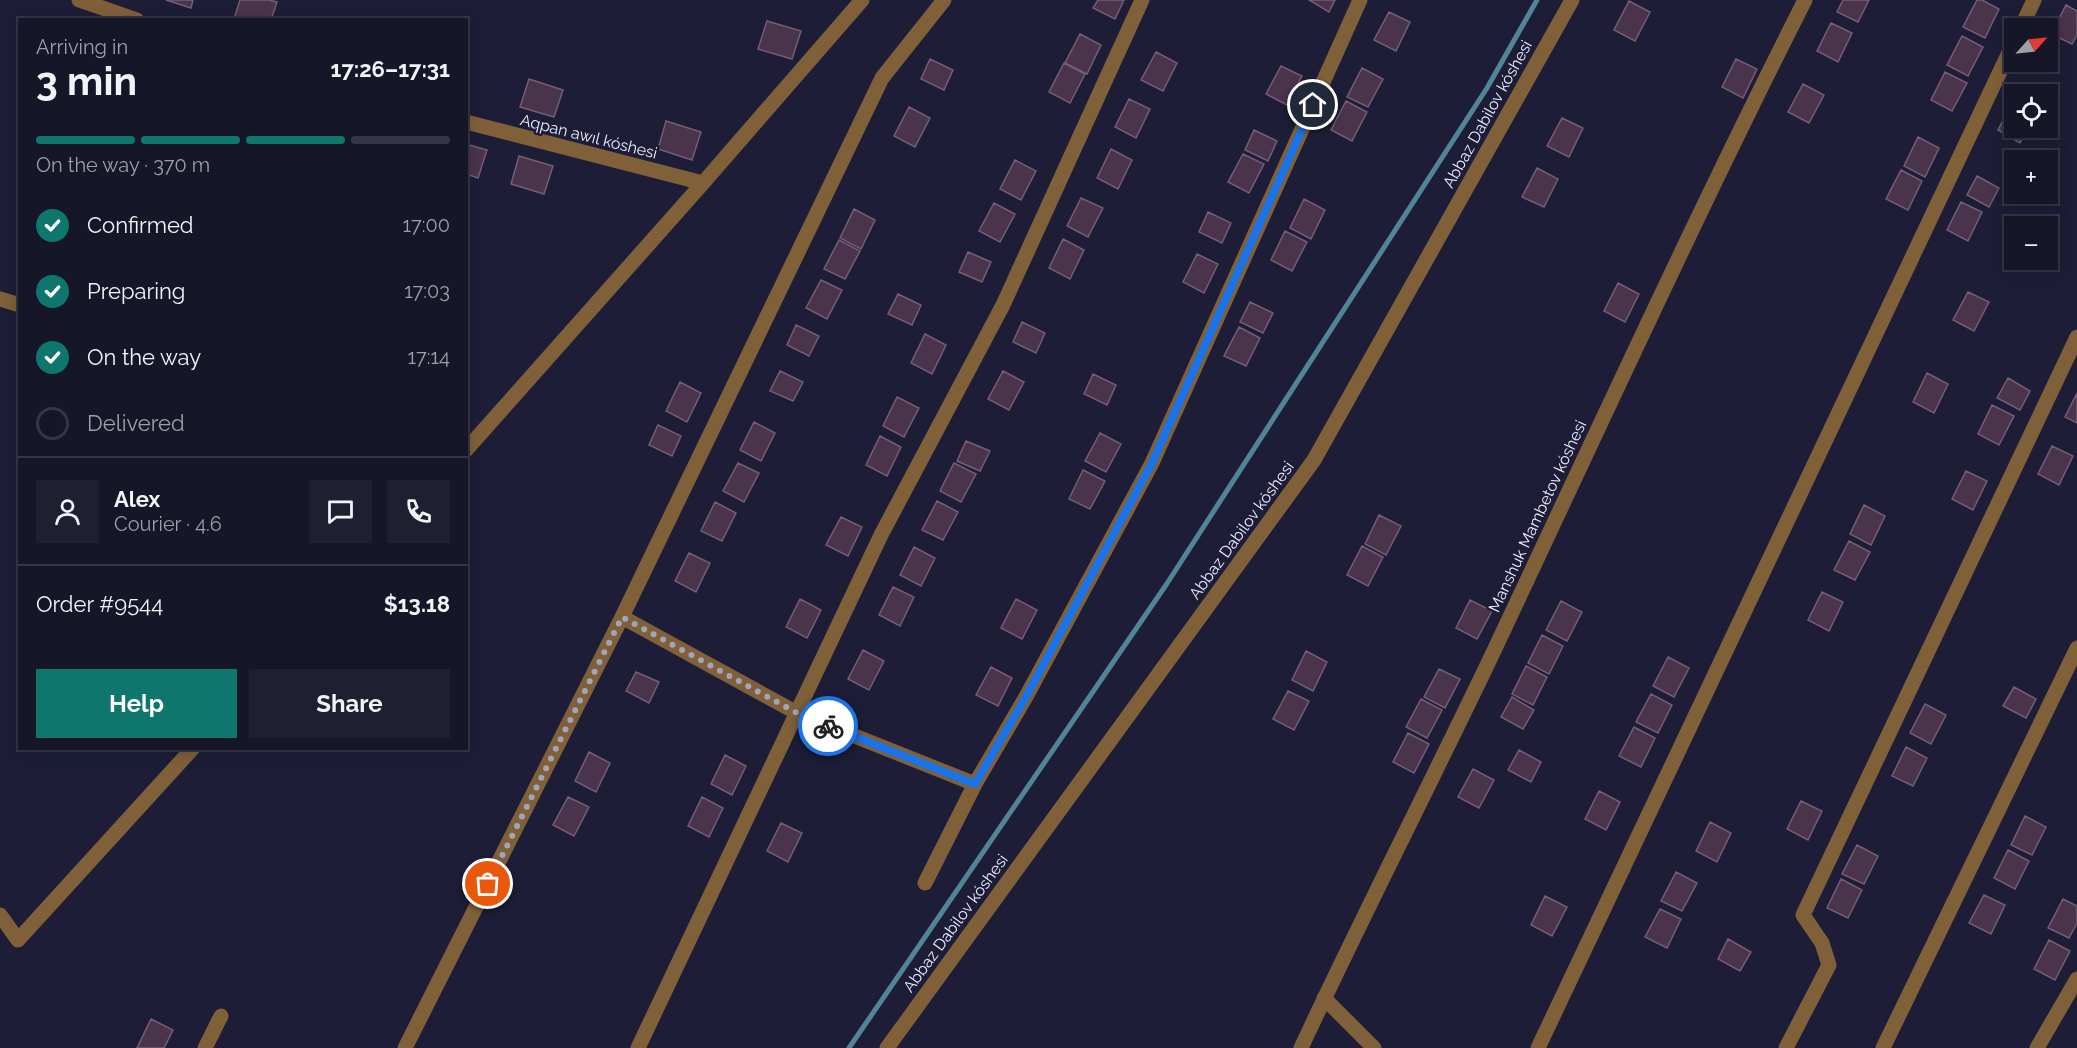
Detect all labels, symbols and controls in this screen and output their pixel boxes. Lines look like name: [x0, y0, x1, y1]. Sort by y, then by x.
north arrow: [2004, 18, 2058, 72]
map controls: [2004, 18, 2058, 270]
text: Arriving in: [36, 35, 128, 59]
street label: Abbaz Dabilov kóshesi: [1439, 37, 1536, 191]
text: 17:26–17:31: [331, 56, 450, 82]
text: 3 min: [36, 58, 137, 104]
pin: [1287, 79, 1338, 130]
button: locate: [2004, 84, 2058, 138]
icon: home: [1296, 88, 1329, 121]
street label: Aqpan awıl kóshesi: [518, 110, 659, 163]
button: +: [2004, 150, 2058, 204]
text: On the way · 370 m: [36, 153, 210, 177]
icon: check: [36, 209, 69, 242]
text: Confirmed: [87, 212, 194, 238]
text: 17:00: [403, 213, 450, 237]
button: −: [2004, 216, 2058, 270]
icon: check: [36, 275, 69, 308]
text: Preparing: [87, 278, 185, 304]
text: 17:03: [404, 279, 450, 303]
icon: check: [36, 341, 69, 374]
text: On the way: [87, 344, 201, 370]
text: 17:14: [408, 345, 450, 369]
text: Delivered: [87, 410, 185, 436]
street label: Manshuk Mambetov kóshesi: [1485, 417, 1590, 615]
street label: Abbaz Dabilov kóshesi: [1185, 458, 1298, 603]
button: person: [36, 480, 99, 543]
button: chat: [309, 480, 372, 543]
button: phone: [387, 480, 450, 543]
text: Alex: [114, 486, 160, 512]
text: Courier · 4.6: [114, 512, 222, 536]
text: Order #9544: [36, 591, 163, 617]
text: $13.18: [384, 591, 450, 617]
button: Help: [36, 669, 237, 738]
button: Share: [249, 669, 450, 738]
courier: [798, 696, 858, 756]
icon: bike: [812, 710, 845, 743]
street label: Abbaz Dabilov kóshesi: [899, 851, 1012, 996]
pin: [462, 858, 513, 909]
icon: bag: [471, 867, 504, 900]

